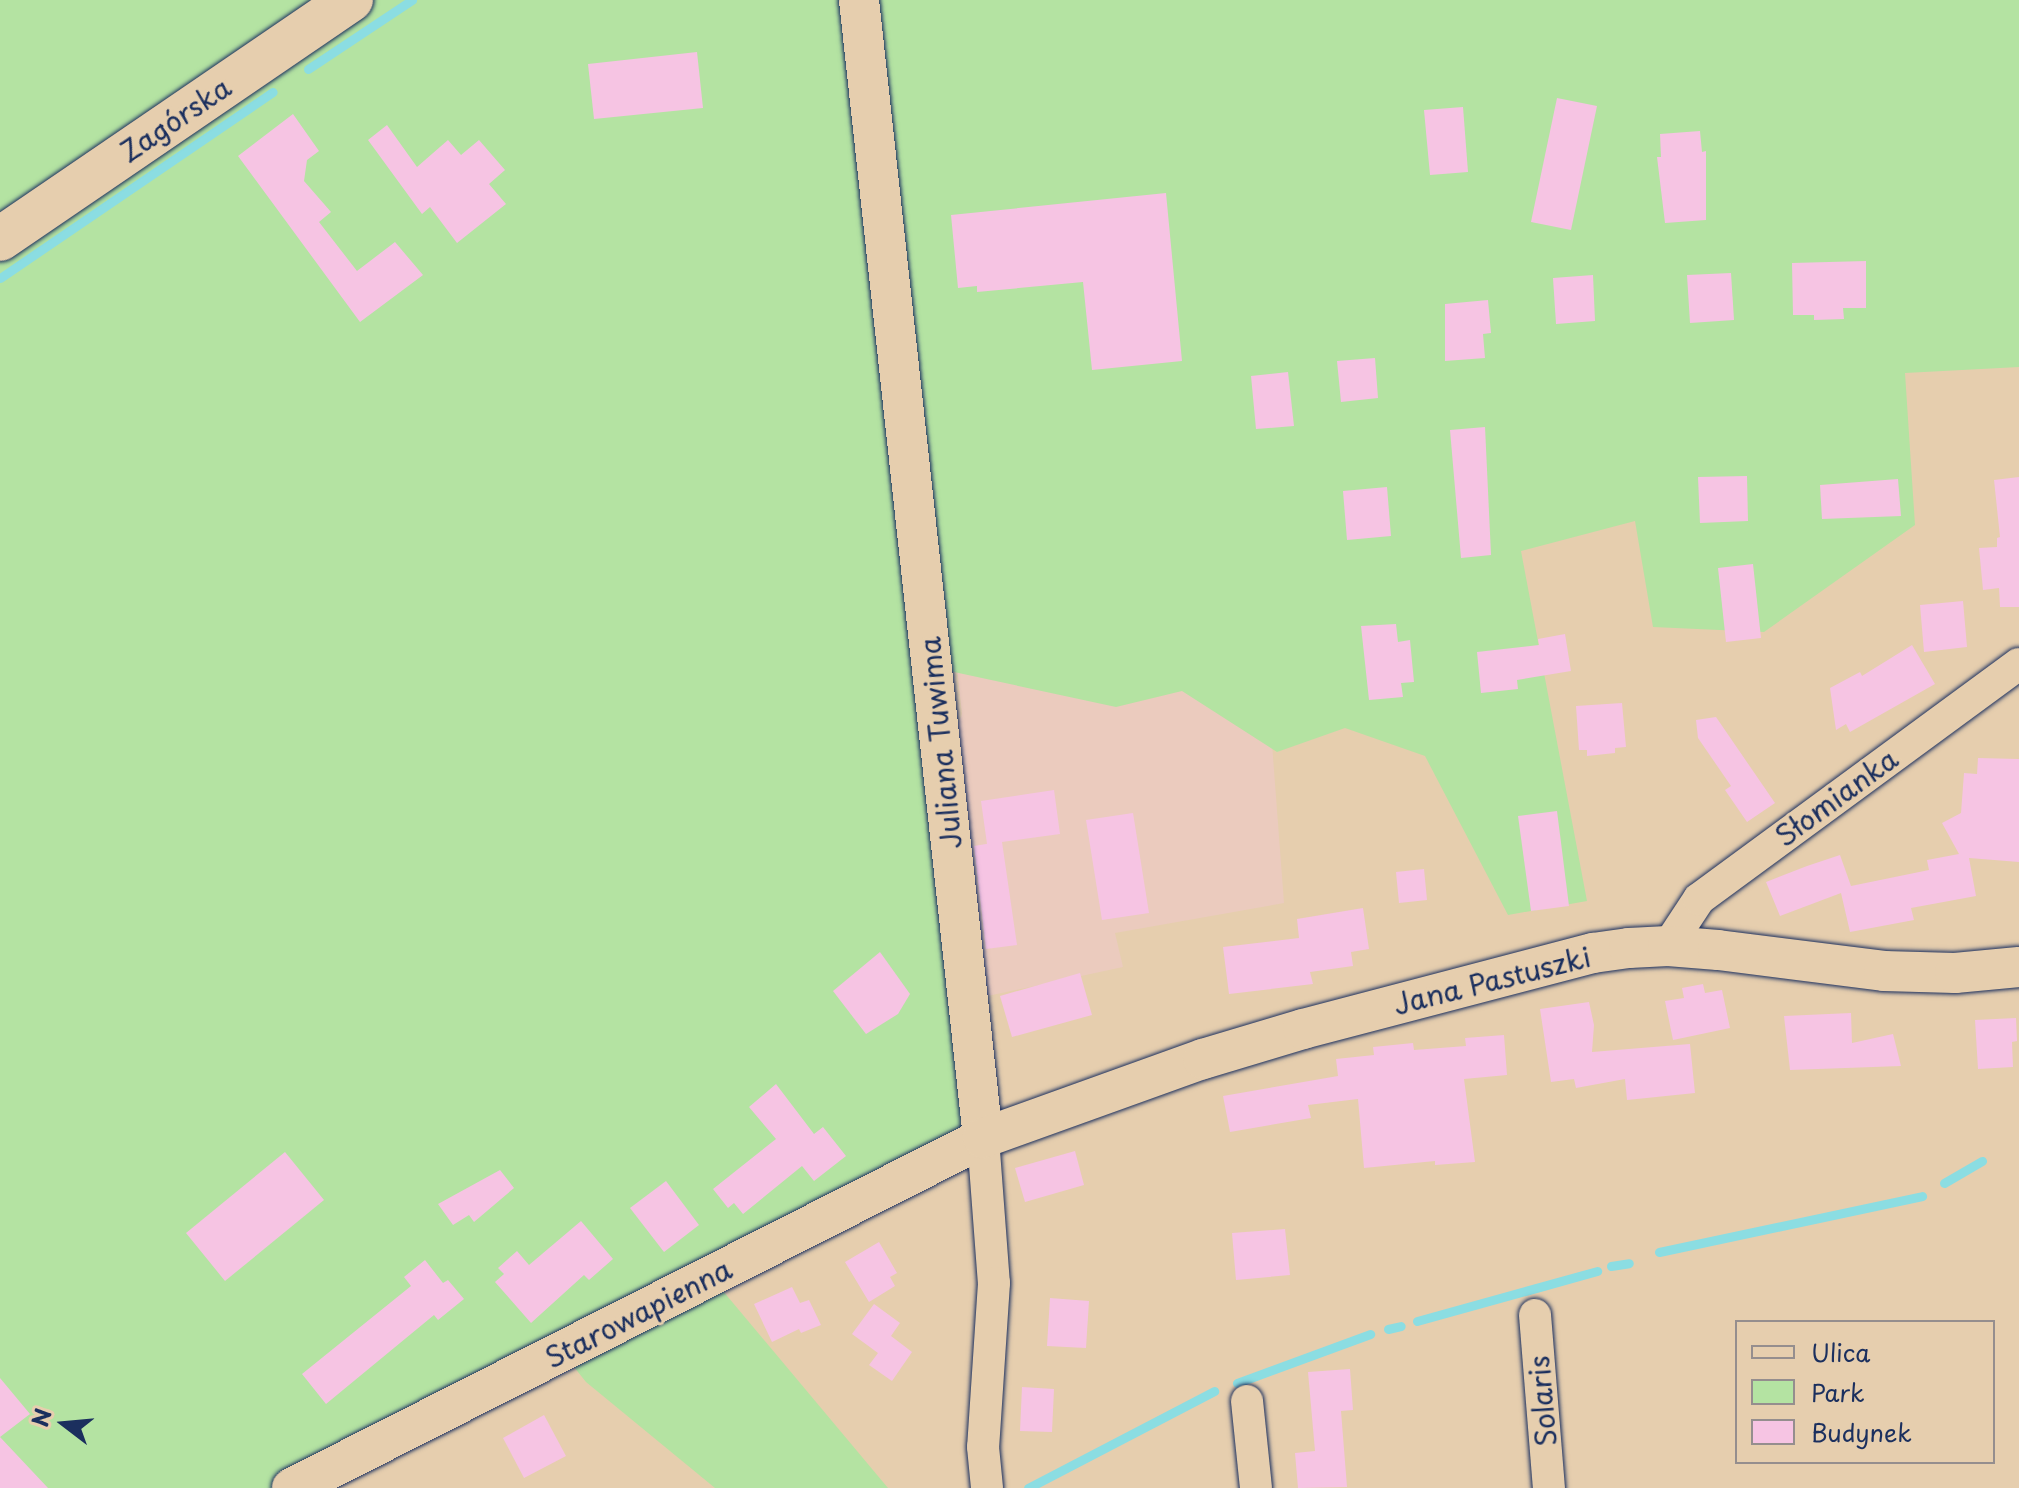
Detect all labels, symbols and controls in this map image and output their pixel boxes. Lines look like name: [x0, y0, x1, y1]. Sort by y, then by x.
street label: Zagórska: [113, 70, 237, 168]
street label: Juliana Tuwima: [912, 635, 968, 851]
street label: Słomianka: [1768, 741, 1904, 853]
street label: Jana Pastuszki: [1390, 939, 1594, 1021]
street label: Starowapienna: [539, 1251, 737, 1375]
legend: [1735, 1320, 1995, 1464]
text: Ulica: [1811, 1334, 1870, 1370]
street label: Solaris: [1521, 1354, 1563, 1448]
text: Park: [1811, 1374, 1865, 1410]
north arrow: [24, 1384, 104, 1464]
text: N: [22, 1404, 59, 1430]
text: Budynek: [1811, 1414, 1912, 1450]

